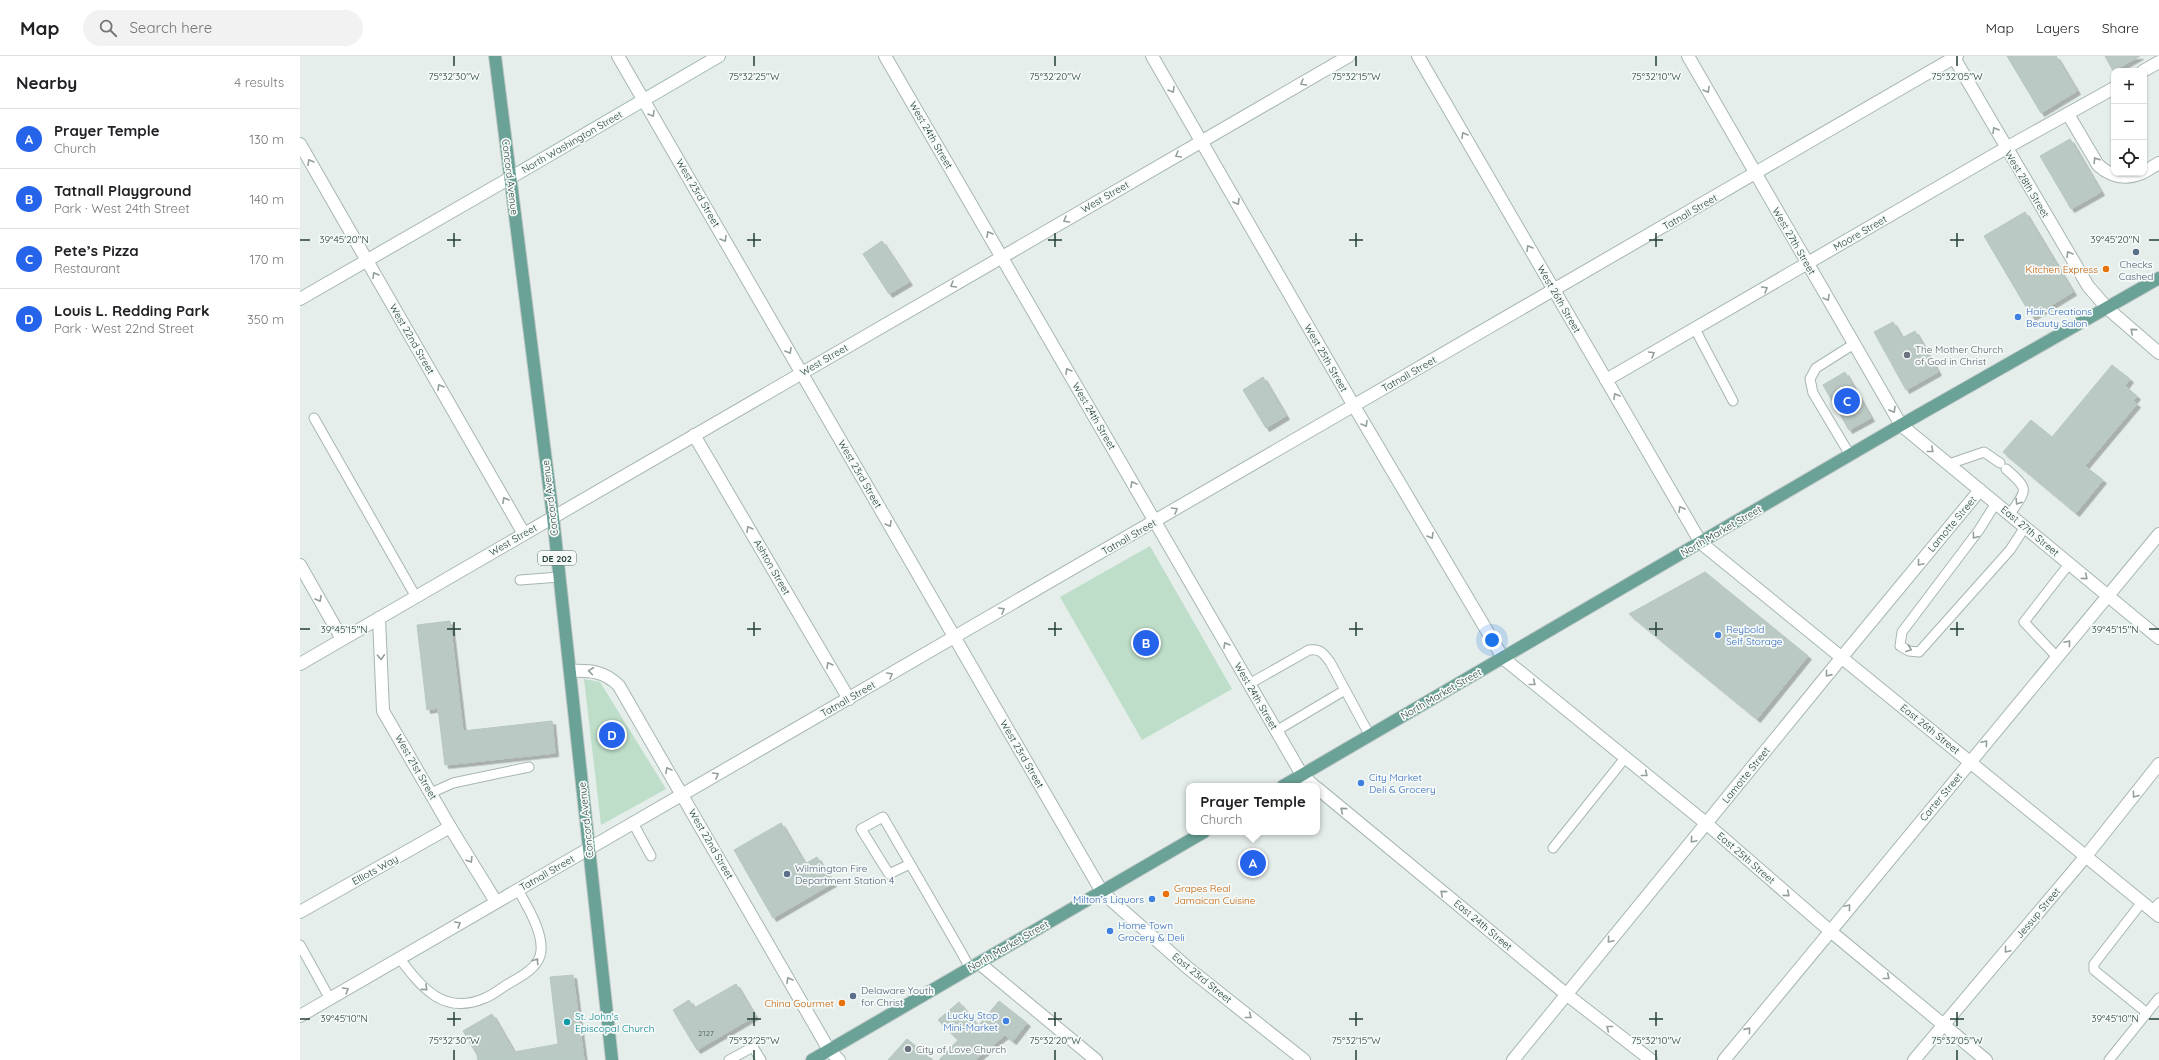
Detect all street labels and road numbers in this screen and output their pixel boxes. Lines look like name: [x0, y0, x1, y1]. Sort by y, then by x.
street label: West 24th Street: [906, 99, 956, 172]
street label: North Washington Street: [519, 107, 625, 176]
street label: Concord Avenue: [499, 138, 521, 216]
street label: West 28th Street: [2002, 148, 2052, 220]
street label: West 23rd Street: [673, 157, 723, 230]
street label: West Street: [1079, 178, 1132, 216]
street label: Tatnall Street: [1660, 191, 1720, 233]
street label: West 27th Street: [1769, 205, 1819, 278]
street label: Moore Street: [1831, 212, 1890, 254]
street label: West 26th Street: [1534, 263, 1584, 336]
street label: West 22nd Street: [387, 302, 438, 377]
street label: West 25th Street: [1301, 322, 1351, 395]
street label: West Street: [798, 341, 851, 379]
street label: Tatnall Street: [1379, 353, 1439, 395]
street label: West 24th Street: [1069, 380, 1119, 453]
street label: West 23rd Street: [835, 438, 885, 511]
street label: Concord Avenue: [539, 459, 561, 537]
street label: Lamotte Street: [1925, 493, 1980, 555]
street label: North Market Street: [1678, 502, 1764, 559]
street label: East 27th Street: [1998, 503, 2062, 560]
street label: Tatnall Street: [1099, 516, 1159, 558]
street label: West Street: [487, 521, 540, 559]
street label: Ashton Street: [751, 537, 793, 598]
road number: DE 202: [538, 551, 576, 565]
street label: West 24th Street: [1231, 660, 1281, 733]
street label: North Market Street: [1398, 665, 1484, 722]
street label: Tatnall Street: [818, 678, 878, 720]
street label: East 26th Street: [1898, 701, 1963, 757]
street label: West 23rd Street: [997, 718, 1047, 791]
street label: West 21st Street: [392, 732, 440, 803]
street label: Lamotte Street: [1719, 744, 1773, 806]
street label: Carter Street: [1917, 770, 1965, 824]
street label: Concord Avenue: [576, 781, 596, 859]
street label: West 22nd Street: [686, 807, 737, 882]
street label: East 25th Street: [1714, 829, 1778, 887]
street label: Elliots Way: [350, 852, 400, 888]
street label: Tatnall Street: [517, 852, 577, 894]
street label: Jessup Street: [2013, 884, 2063, 941]
street label: East 24th Street: [1451, 897, 1515, 954]
street label: North Market Street: [965, 917, 1051, 974]
street label: East 23rd Street: [1170, 950, 1235, 1006]

